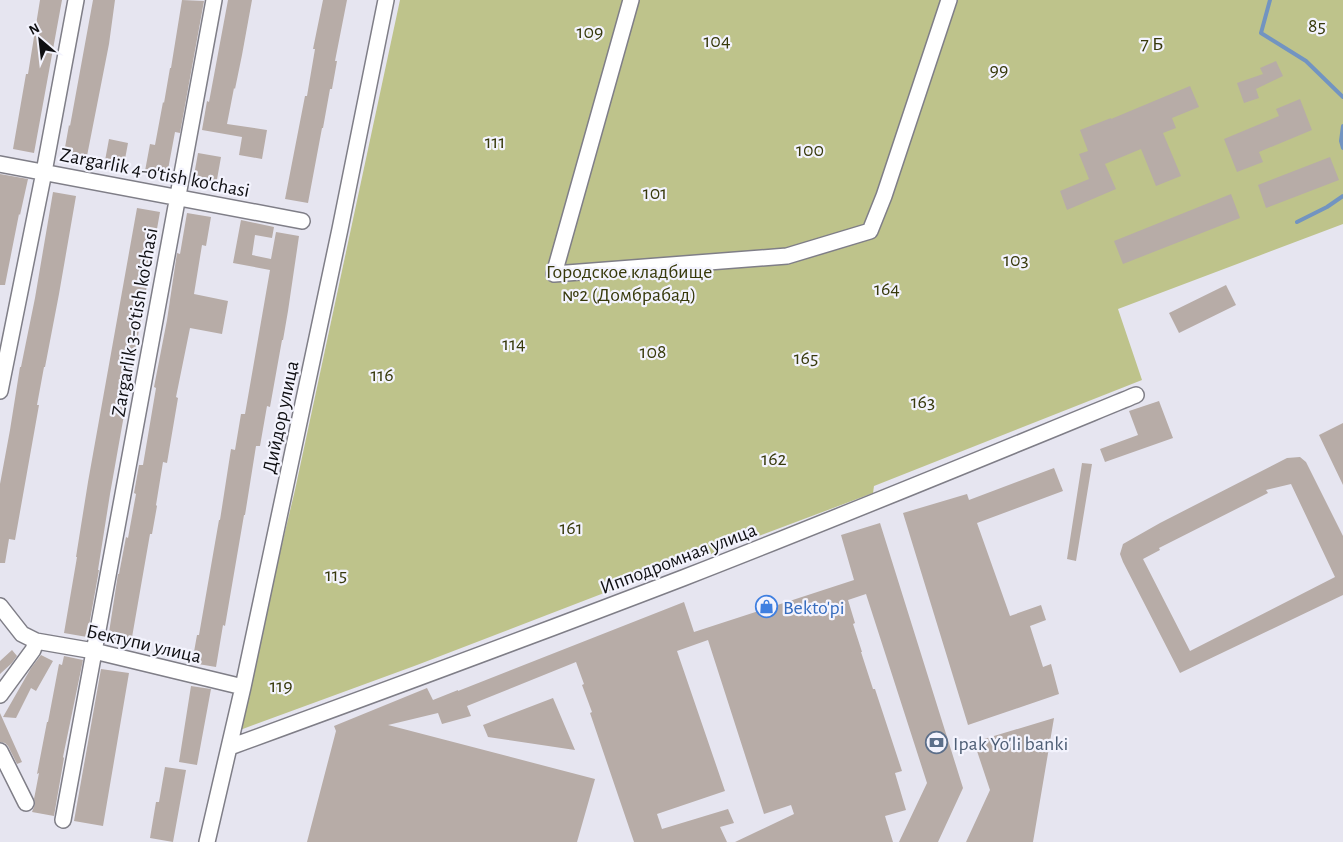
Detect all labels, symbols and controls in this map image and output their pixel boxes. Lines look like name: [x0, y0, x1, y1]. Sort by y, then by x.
north arrow: [15, 15, 65, 65]
park label: 85: [1308, 16, 1326, 36]
text: N: [27, 21, 42, 38]
park label: 109: [577, 22, 603, 42]
park label: 104: [703, 31, 731, 51]
park label: 7 Б: [1140, 34, 1164, 54]
park label: 99: [990, 60, 1008, 80]
park label: 111: [485, 132, 505, 152]
park label: 100: [796, 140, 824, 160]
street label: Zargarlik 4-o'tish ko'chasi: [58, 145, 251, 201]
park label: 101: [643, 183, 667, 203]
street label: Zargarlik 3-o'tish ko'chasi: [109, 226, 161, 418]
park label: 103: [1003, 250, 1029, 270]
park label: Городское кладбище №2 (Домбрабад): [546, 262, 712, 305]
park label: 164: [874, 279, 900, 299]
park label: 114: [502, 334, 526, 354]
park label: 108: [640, 342, 666, 362]
park label: 165: [794, 348, 818, 368]
street label: Дийдор улица: [259, 359, 303, 475]
park label: 116: [370, 365, 394, 385]
park label: 163: [911, 392, 935, 412]
park label: 162: [761, 449, 787, 469]
park label: 161: [559, 518, 583, 538]
street label: Ипподромная улица: [597, 520, 759, 598]
park label: 115: [325, 565, 347, 585]
shop icon: Bekto'pi: [755, 595, 779, 619]
place label: Bekto'pi: [783, 598, 845, 618]
street label: Бектупи улица: [84, 621, 203, 667]
park label: 119: [269, 676, 293, 696]
bank icon: Ipak Yo'li banki: [925, 731, 949, 755]
place label: Ipak Yo'li banki: [953, 734, 1068, 754]

